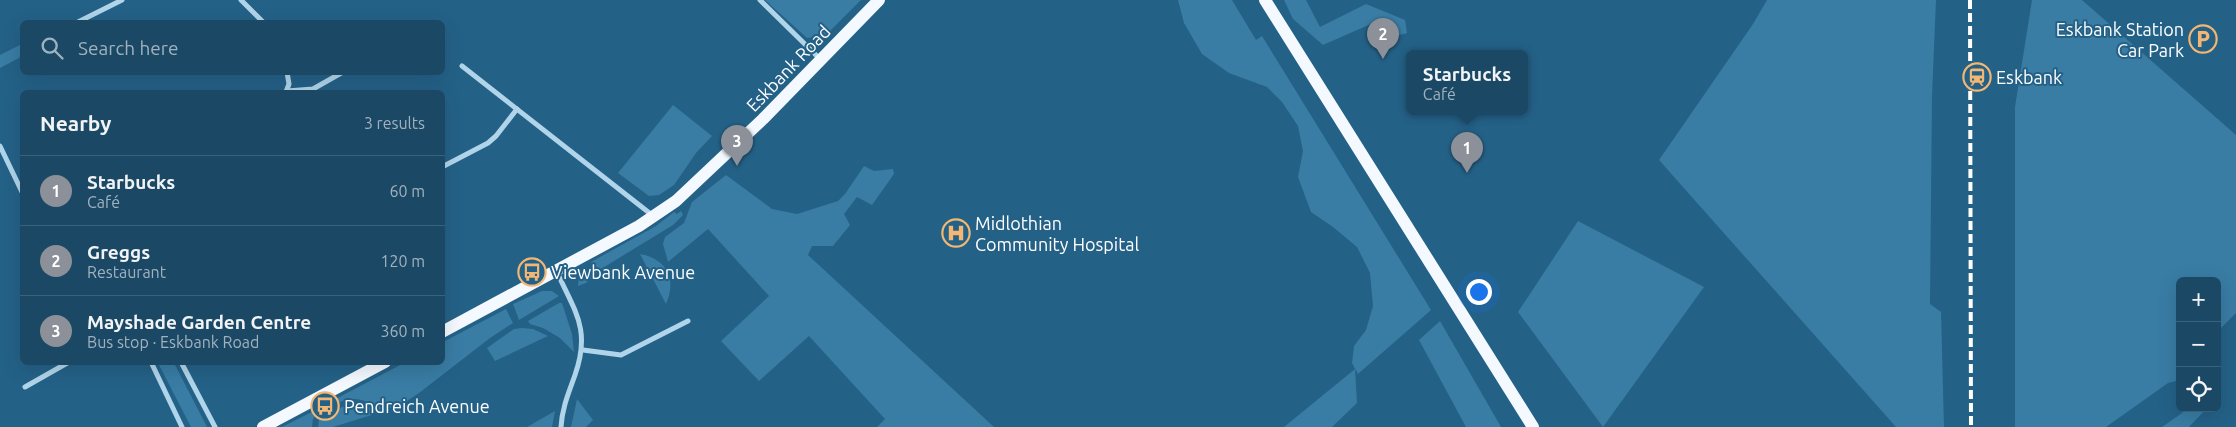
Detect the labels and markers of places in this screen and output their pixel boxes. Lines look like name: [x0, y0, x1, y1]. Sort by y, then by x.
pin: 2: [1367, 18, 1399, 59]
place label: Eskbank Station Car Park: [2056, 19, 2184, 60]
parking icon: Eskbank Station Car Park: [2188, 24, 2218, 54]
station icon: Eskbank: [1962, 62, 1992, 92]
place label: Eskbank: [1996, 67, 2062, 87]
pin: 3: [721, 125, 753, 166]
pin: 1: [1451, 132, 1483, 173]
place label: Midlothian Community Hospital: [975, 213, 1140, 254]
hospital icon: Midlothian Community Hospital: [941, 218, 971, 248]
bus stop icon: Viewbank Avenue: [517, 257, 547, 287]
place label: Viewbank Avenue: [551, 262, 695, 282]
bus stop icon: Pendreich Avenue: [310, 391, 340, 421]
place label: Pendreich Avenue: [344, 396, 490, 416]

